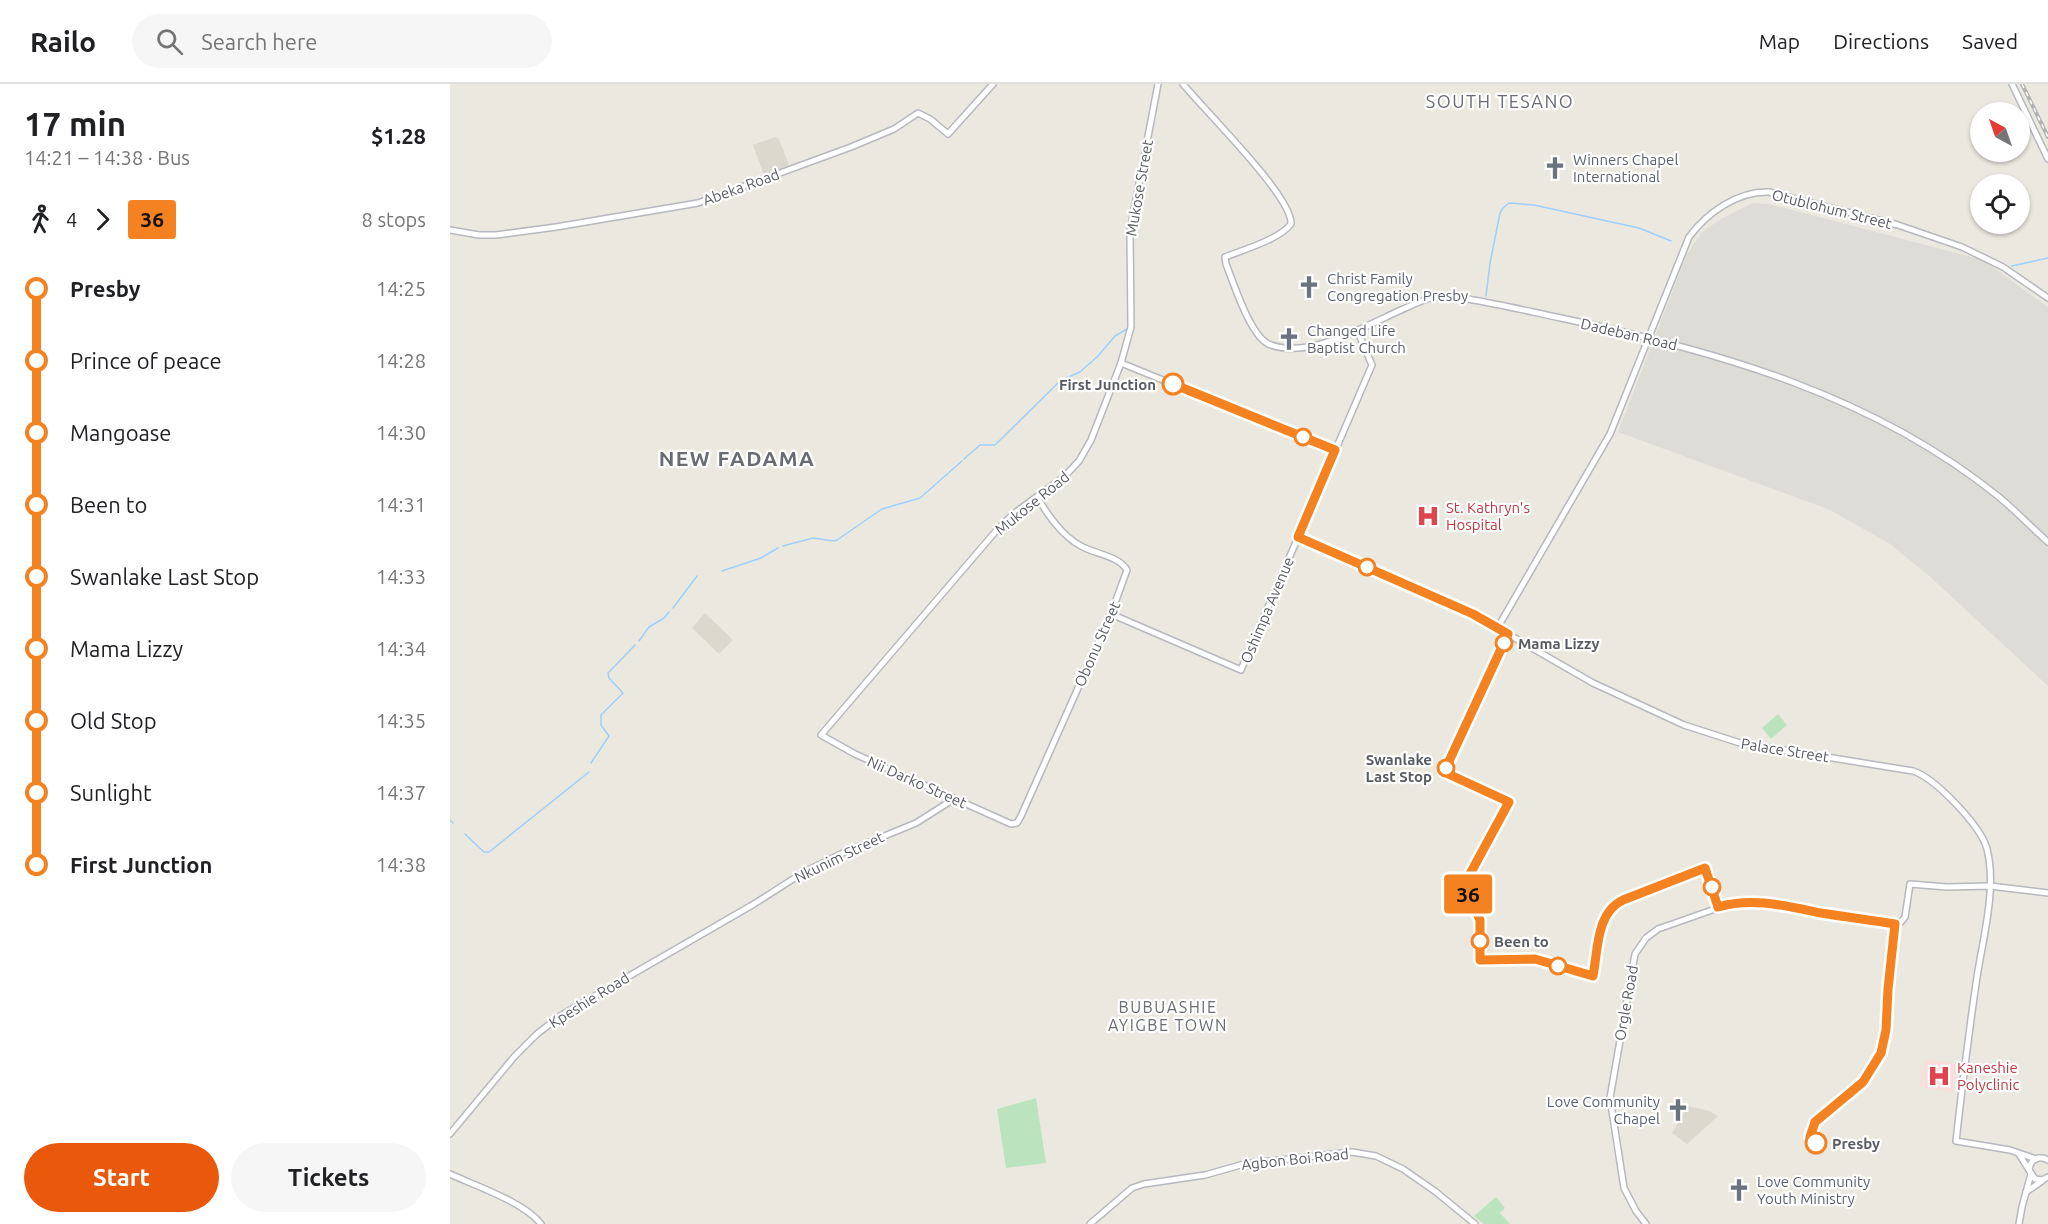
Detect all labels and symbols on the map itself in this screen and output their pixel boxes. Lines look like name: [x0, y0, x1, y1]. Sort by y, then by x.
district label: SOUTH TESANO: [1426, 91, 1574, 111]
north arrow: [1970, 102, 2030, 162]
street label: Mukose Street: [1122, 138, 1156, 238]
place label: Winners Chapel International: [1573, 151, 1678, 185]
church icon: Winners Chapel International: [1542, 155, 1568, 181]
street label: Abeka Road: [700, 165, 782, 209]
street label: Otublohum Street: [1770, 186, 1894, 232]
place label: Christ Family Congregation Presby: [1327, 270, 1468, 304]
church icon: Christ Family Congregation Presby: [1296, 274, 1322, 300]
street label: Dadeban Road: [1579, 315, 1679, 353]
place label: Changed Life Baptist Church: [1307, 322, 1406, 356]
church icon: Changed Life Baptist Church: [1276, 326, 1302, 352]
marker: First Junction: [1162, 373, 1184, 395]
place label: First Junction: [1059, 376, 1156, 393]
unlabelled marker: [1294, 428, 1312, 446]
district label: NEW FADAMA: [659, 446, 815, 470]
street label: Mukose Road: [992, 468, 1072, 538]
place label: St. Kathryn's Hospital: [1446, 499, 1530, 533]
hospital icon: St. Kathryn's Hospital: [1415, 503, 1441, 529]
street label: Oshimpa Avenue: [1237, 554, 1297, 666]
unlabelled marker: [1358, 558, 1376, 576]
street label: Obonu Street: [1071, 599, 1123, 689]
marker: Mama Lizzy: [1495, 634, 1513, 652]
place label: Mama Lizzy: [1518, 635, 1599, 652]
street label: Palace Street: [1740, 735, 1830, 765]
place label: Swanlake Last Stop: [1366, 751, 1432, 785]
street label: Nii Darko Street: [865, 753, 969, 812]
marker: Swanlake Last Stop: [1437, 759, 1455, 777]
street label: Nkunim Street: [792, 828, 887, 886]
line badge: 36: [1441, 874, 1495, 914]
unlabelled marker: [1703, 878, 1721, 896]
marker: Been to: [1471, 932, 1489, 950]
place label: Been to: [1494, 933, 1549, 950]
unlabelled marker: [1549, 957, 1567, 975]
street label: Orgle Road: [1611, 964, 1641, 1042]
street label: Kpeshie Road: [546, 969, 632, 1031]
district label: BUBUASHIE AYIGBE TOWN: [1108, 998, 1228, 1034]
place label: Kaneshie Polyclinic: [1957, 1059, 2019, 1093]
hospital icon: Kaneshie Polyclinic: [1926, 1063, 1952, 1089]
place label: Love Community Chapel: [1547, 1093, 1660, 1127]
church icon: Love Community Chapel: [1665, 1097, 1691, 1123]
marker: Presby: [1805, 1132, 1827, 1154]
place label: Presby: [1832, 1135, 1880, 1152]
street label: Agbon Boi Road: [1240, 1145, 1350, 1173]
place label: Love Community Youth Ministry: [1757, 1173, 1870, 1207]
church icon: Love Community Youth Ministry: [1726, 1177, 1752, 1203]

